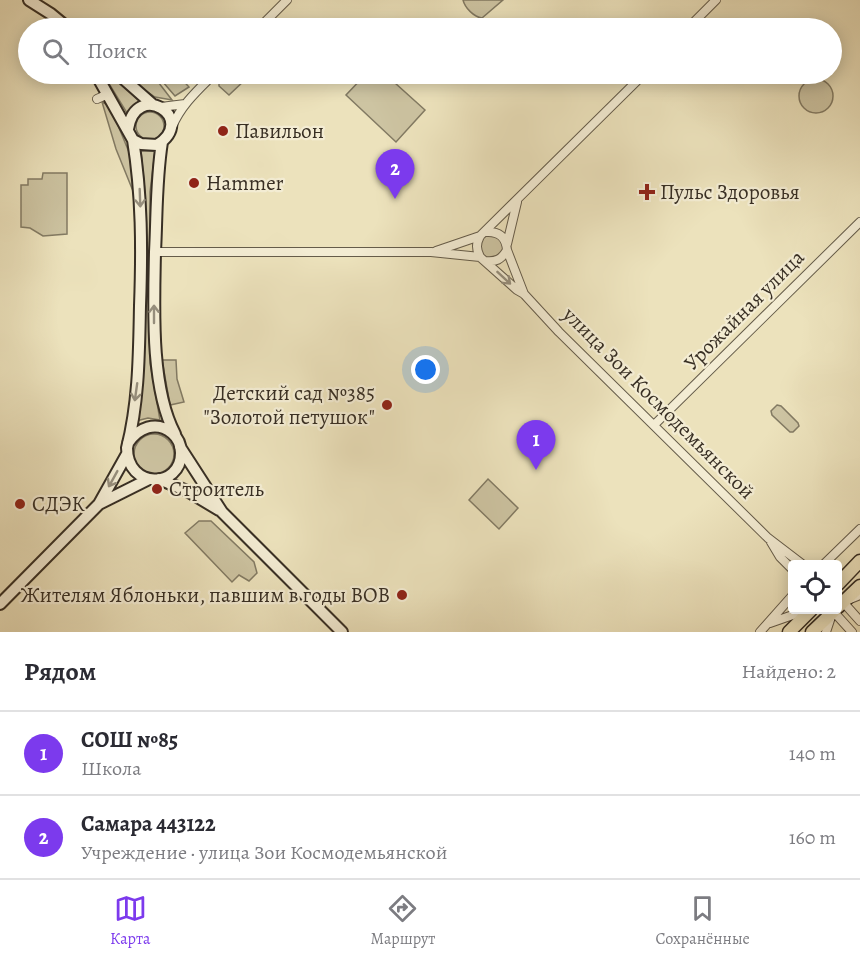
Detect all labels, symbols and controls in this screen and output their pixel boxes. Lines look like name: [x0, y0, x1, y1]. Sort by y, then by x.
search box: [18, 18, 842, 84]
icon: search: [39, 35, 72, 68]
text: Поиск: [87, 36, 147, 66]
place label: Павильон: [235, 117, 324, 145]
marker: Павильон: [216, 124, 230, 138]
pin: 2: [376, 150, 414, 199]
place label: Hammer: [206, 169, 284, 197]
marker: Hammer: [187, 176, 201, 190]
place label: Пульс Здоровья: [660, 178, 800, 206]
marker: Пульс Здоровья: [638, 183, 656, 201]
one-way arrow: [134, 187, 146, 207]
street label: Урожайная улица: [678, 243, 811, 376]
one-way arrow: [496, 271, 511, 285]
street label: улица Зои Космодемьянской: [556, 300, 761, 505]
one-way arrow: [148, 305, 160, 325]
your location: [411, 355, 440, 384]
place label: Детский сад №385 "Золотой петушок": [204, 379, 375, 431]
one-way arrow: [131, 382, 142, 402]
marker: Детский сад №385 "Золотой петушок": [380, 398, 394, 412]
pin: 1: [516, 420, 556, 470]
one-way arrow: [107, 470, 119, 487]
place label: Строитель: [169, 475, 264, 503]
marker: Строитель: [150, 482, 164, 496]
place label: СДЭК: [32, 490, 86, 518]
marker: СДЭК: [13, 497, 27, 511]
map controls: [788, 560, 842, 614]
button: locate: [788, 560, 842, 614]
place label: Жителям Яблоньки, павшим в годы ВОВ: [20, 581, 390, 609]
marker: Жителям Яблоньки, павшим в годы ВОВ: [395, 588, 409, 602]
text: Рядом: [24, 654, 96, 689]
text: Найдено: 2: [741, 658, 836, 685]
text: СОШ №85: [81, 725, 178, 755]
text: 1: [40, 740, 47, 767]
text: 140 m: [789, 740, 836, 767]
text: Школа: [81, 755, 141, 782]
text: Самара 443122: [81, 809, 216, 839]
text: 2: [39, 824, 48, 851]
text: 160 m: [789, 824, 836, 851]
text: Учреждение · улица Зои Космодемьянской: [81, 839, 447, 866]
tab: Карта: [110, 892, 150, 950]
tab: Маршрут: [371, 892, 435, 950]
tab: Сохранённые: [656, 892, 750, 950]

